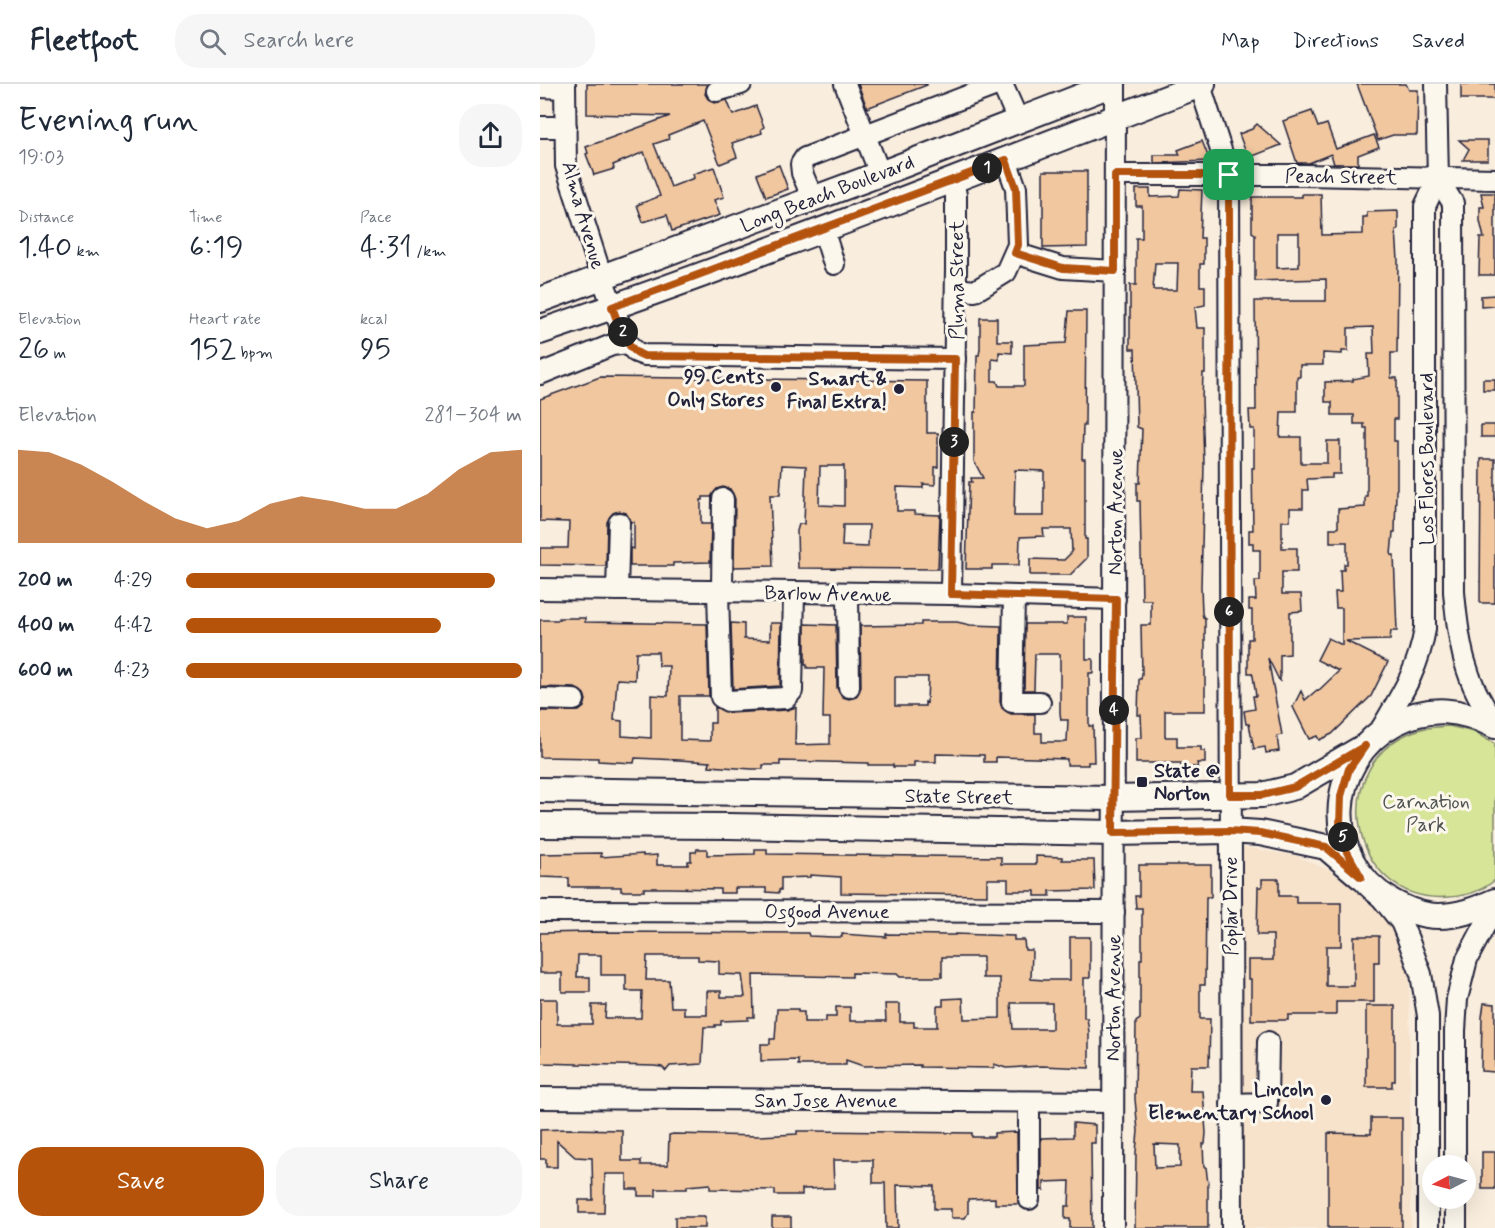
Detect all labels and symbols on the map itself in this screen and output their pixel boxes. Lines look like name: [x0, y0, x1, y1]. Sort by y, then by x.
street label: Long Beach Boulevard: [737, 149, 919, 241]
pin: [1203, 149, 1254, 200]
pin: 1: [972, 153, 1002, 183]
street label: Alma Avenue: [554, 158, 611, 273]
street label: Peach Street: [1285, 163, 1397, 192]
street label: Pluma Street: [944, 220, 971, 340]
pin: 2: [608, 317, 638, 347]
place label: 99 Cents Only Stores: [667, 364, 764, 414]
place label: Smart & Final Extra!: [787, 366, 888, 416]
street label: Los Flores Boulevard: [1414, 373, 1441, 545]
marker: 99 Cents Only Stores: [769, 380, 783, 394]
marker: Smart & Final Extra!: [892, 382, 906, 396]
pin: 3: [939, 427, 969, 457]
street label: Norton Avenue: [1103, 449, 1130, 575]
street label: Barlow Avenue: [764, 580, 892, 609]
pin: 6: [1214, 597, 1244, 627]
pin: 4: [1099, 695, 1129, 725]
place label: State @ Norton: [1154, 758, 1220, 808]
marker: State @ Norton: [1135, 775, 1149, 789]
street label: State Street: [904, 783, 1014, 812]
park label: Carnation Park: [1382, 789, 1470, 839]
pin: 5: [1328, 822, 1358, 852]
street label: Poplar Drive: [1218, 856, 1245, 956]
street label: Osgood Avenue: [764, 899, 890, 928]
street label: Norton Avenue: [1101, 935, 1128, 1061]
place label: Lincoln Elementary School: [1148, 1077, 1314, 1127]
street label: San Jose Avenue: [754, 1088, 898, 1115]
marker: Lincoln Elementary School: [1319, 1093, 1333, 1107]
north arrow: [1422, 1155, 1476, 1209]

